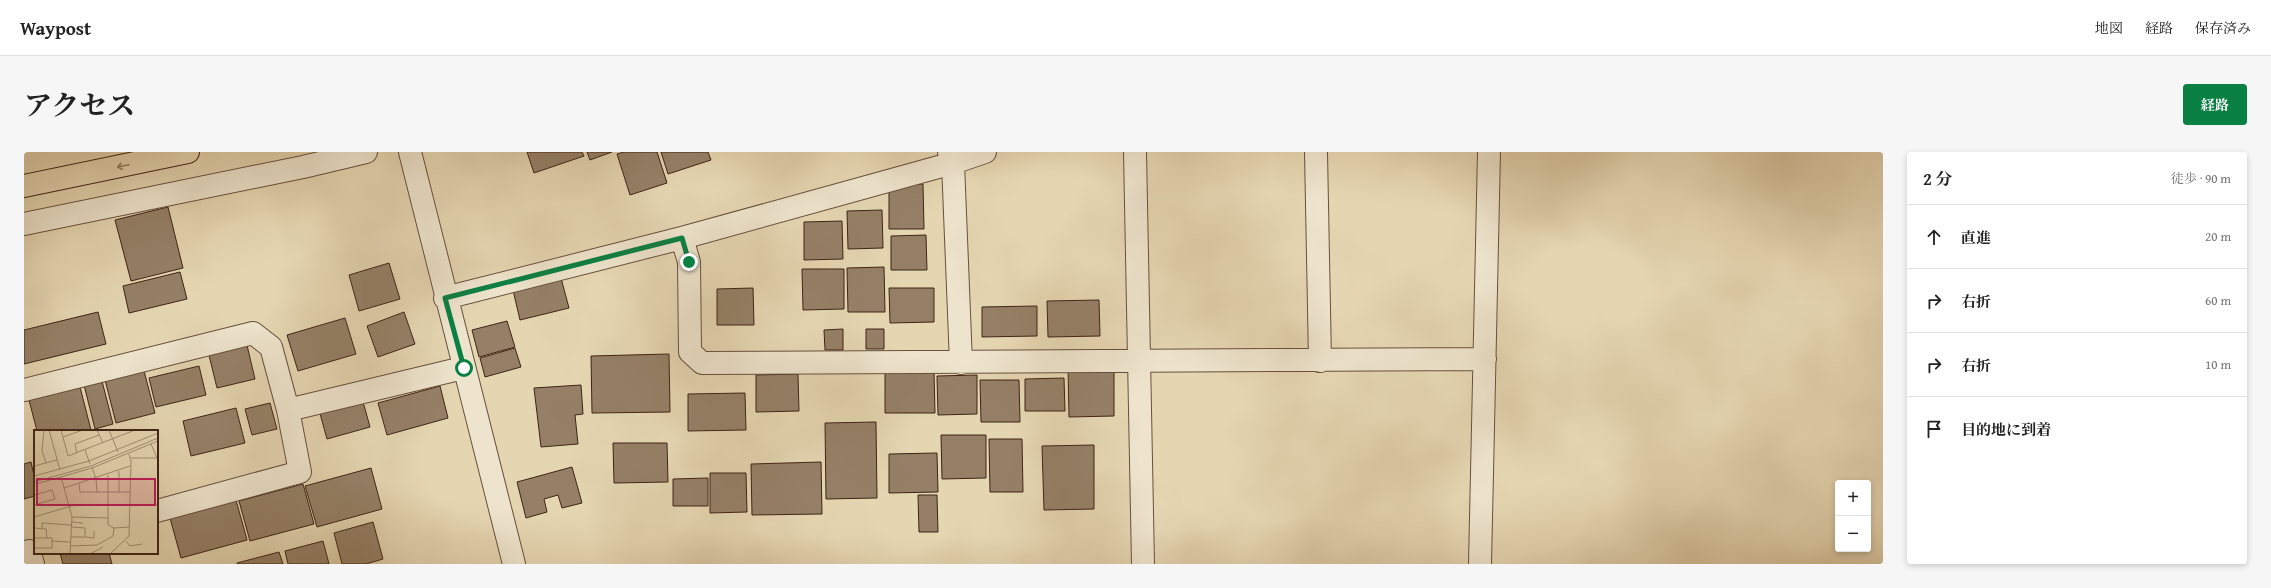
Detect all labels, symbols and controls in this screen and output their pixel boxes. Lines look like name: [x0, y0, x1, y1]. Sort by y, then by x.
text: Waypost: [20, 14, 91, 42]
text: 地図: [2095, 18, 2123, 38]
text: 経路: [2145, 18, 2173, 38]
text: 保存済み: [2195, 18, 2251, 38]
text: アクセス: [24, 84, 135, 125]
button: 経路: [2183, 84, 2247, 125]
one-way arrow: [117, 162, 130, 170]
text: 2 分: [1923, 166, 1953, 191]
text: 徒歩 · 90 m: [2171, 169, 2231, 188]
icon: ahead: [1923, 226, 1945, 248]
text: 直進: [1961, 227, 1991, 248]
text: 20 m: [2205, 227, 2231, 246]
route end: [680, 253, 698, 271]
icon: right: [1923, 290, 1945, 312]
text: 右折: [1961, 291, 1991, 312]
text: 60 m: [2205, 291, 2231, 310]
icon: right: [1923, 354, 1945, 376]
text: 右折: [1961, 355, 1991, 376]
text: 10 m: [2205, 355, 2231, 374]
route start: [455, 359, 473, 377]
icon: arrive: [1923, 418, 1945, 440]
text: 目的地に到着: [1961, 419, 2051, 440]
inset map: [34, 430, 158, 554]
map controls: [1835, 480, 1871, 552]
button: +: [1835, 480, 1871, 516]
button: −: [1835, 516, 1871, 552]

